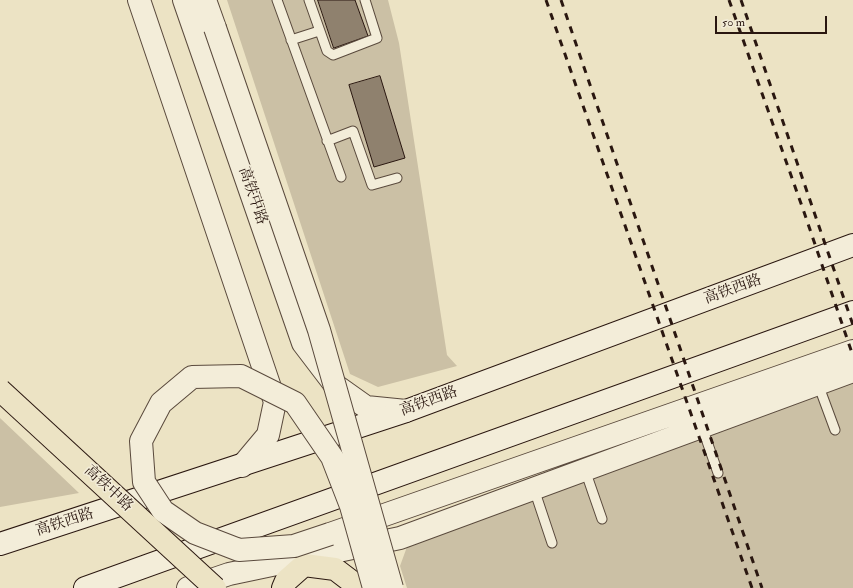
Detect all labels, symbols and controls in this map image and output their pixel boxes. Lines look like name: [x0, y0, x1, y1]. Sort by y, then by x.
scale bar: [717, 8, 829, 34]
text: 50 m: [722, 15, 745, 30]
street label: 高铁中路: [234, 165, 270, 227]
street label: 高铁西路: [702, 271, 764, 309]
street label: 高铁西路: [398, 383, 460, 421]
street label: 高铁中路: [80, 462, 136, 516]
street label: 高铁西路: [34, 505, 96, 541]

